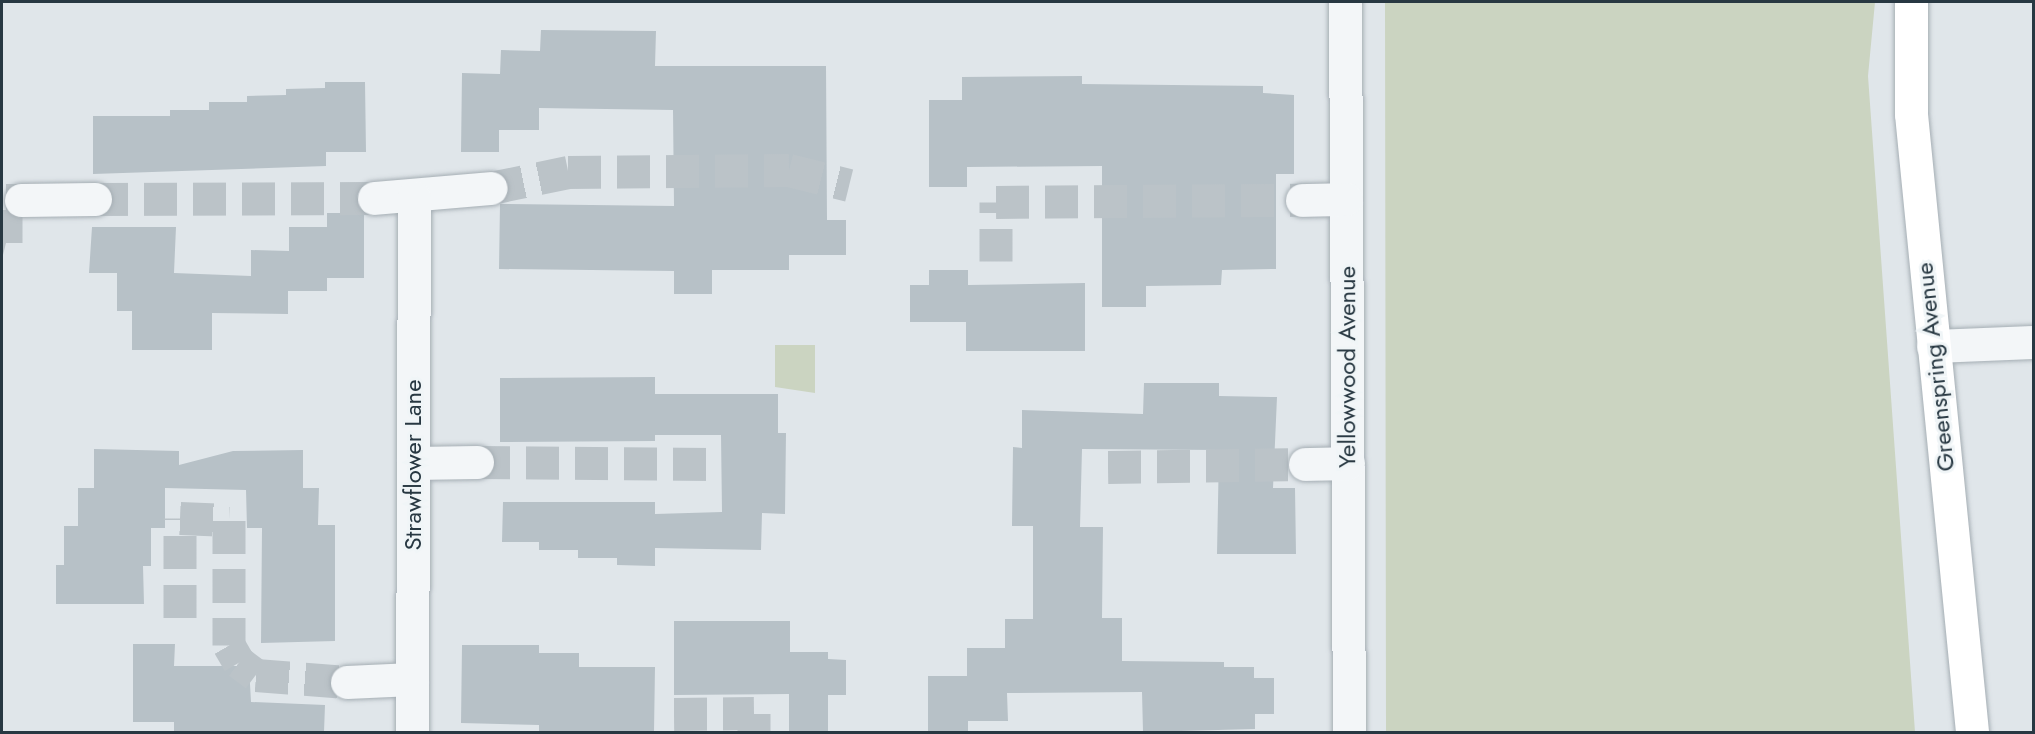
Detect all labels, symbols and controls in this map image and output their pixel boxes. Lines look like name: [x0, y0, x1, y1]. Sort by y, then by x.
street label: Greenspring Avenue: [1910, 261, 1960, 473]
street label: Yellowwood Avenue: [1333, 266, 1361, 468]
street label: Strawflower Lane: [399, 379, 427, 551]

